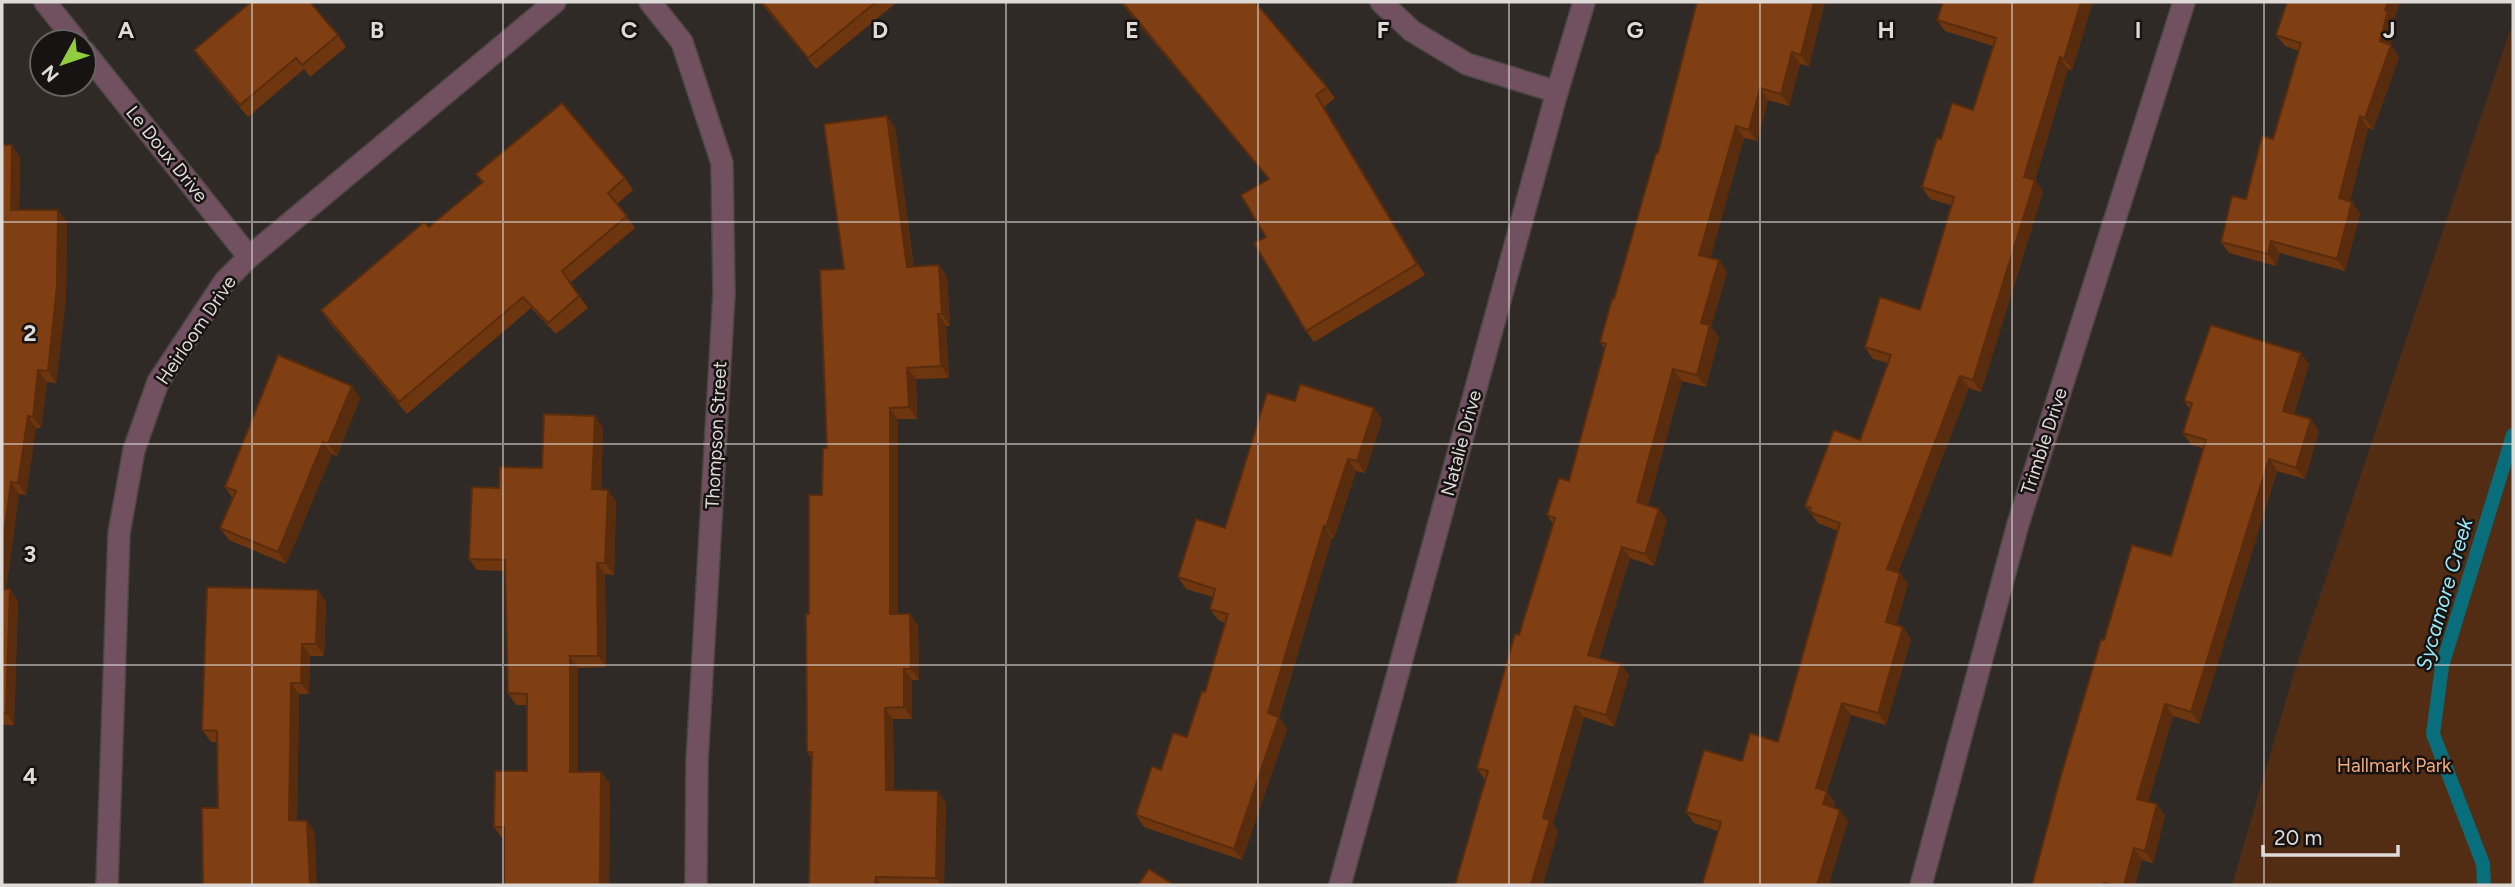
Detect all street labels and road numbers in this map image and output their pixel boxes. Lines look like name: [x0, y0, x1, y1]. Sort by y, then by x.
street label: Le Doux Drive: [121, 101, 213, 207]
street label: Heirloom Drive: [151, 271, 241, 389]
street label: Thompson Street: [701, 361, 731, 509]
street label: Trimble Drive: [2016, 385, 2072, 497]
street label: Natalie Drive: [1436, 387, 1486, 499]

